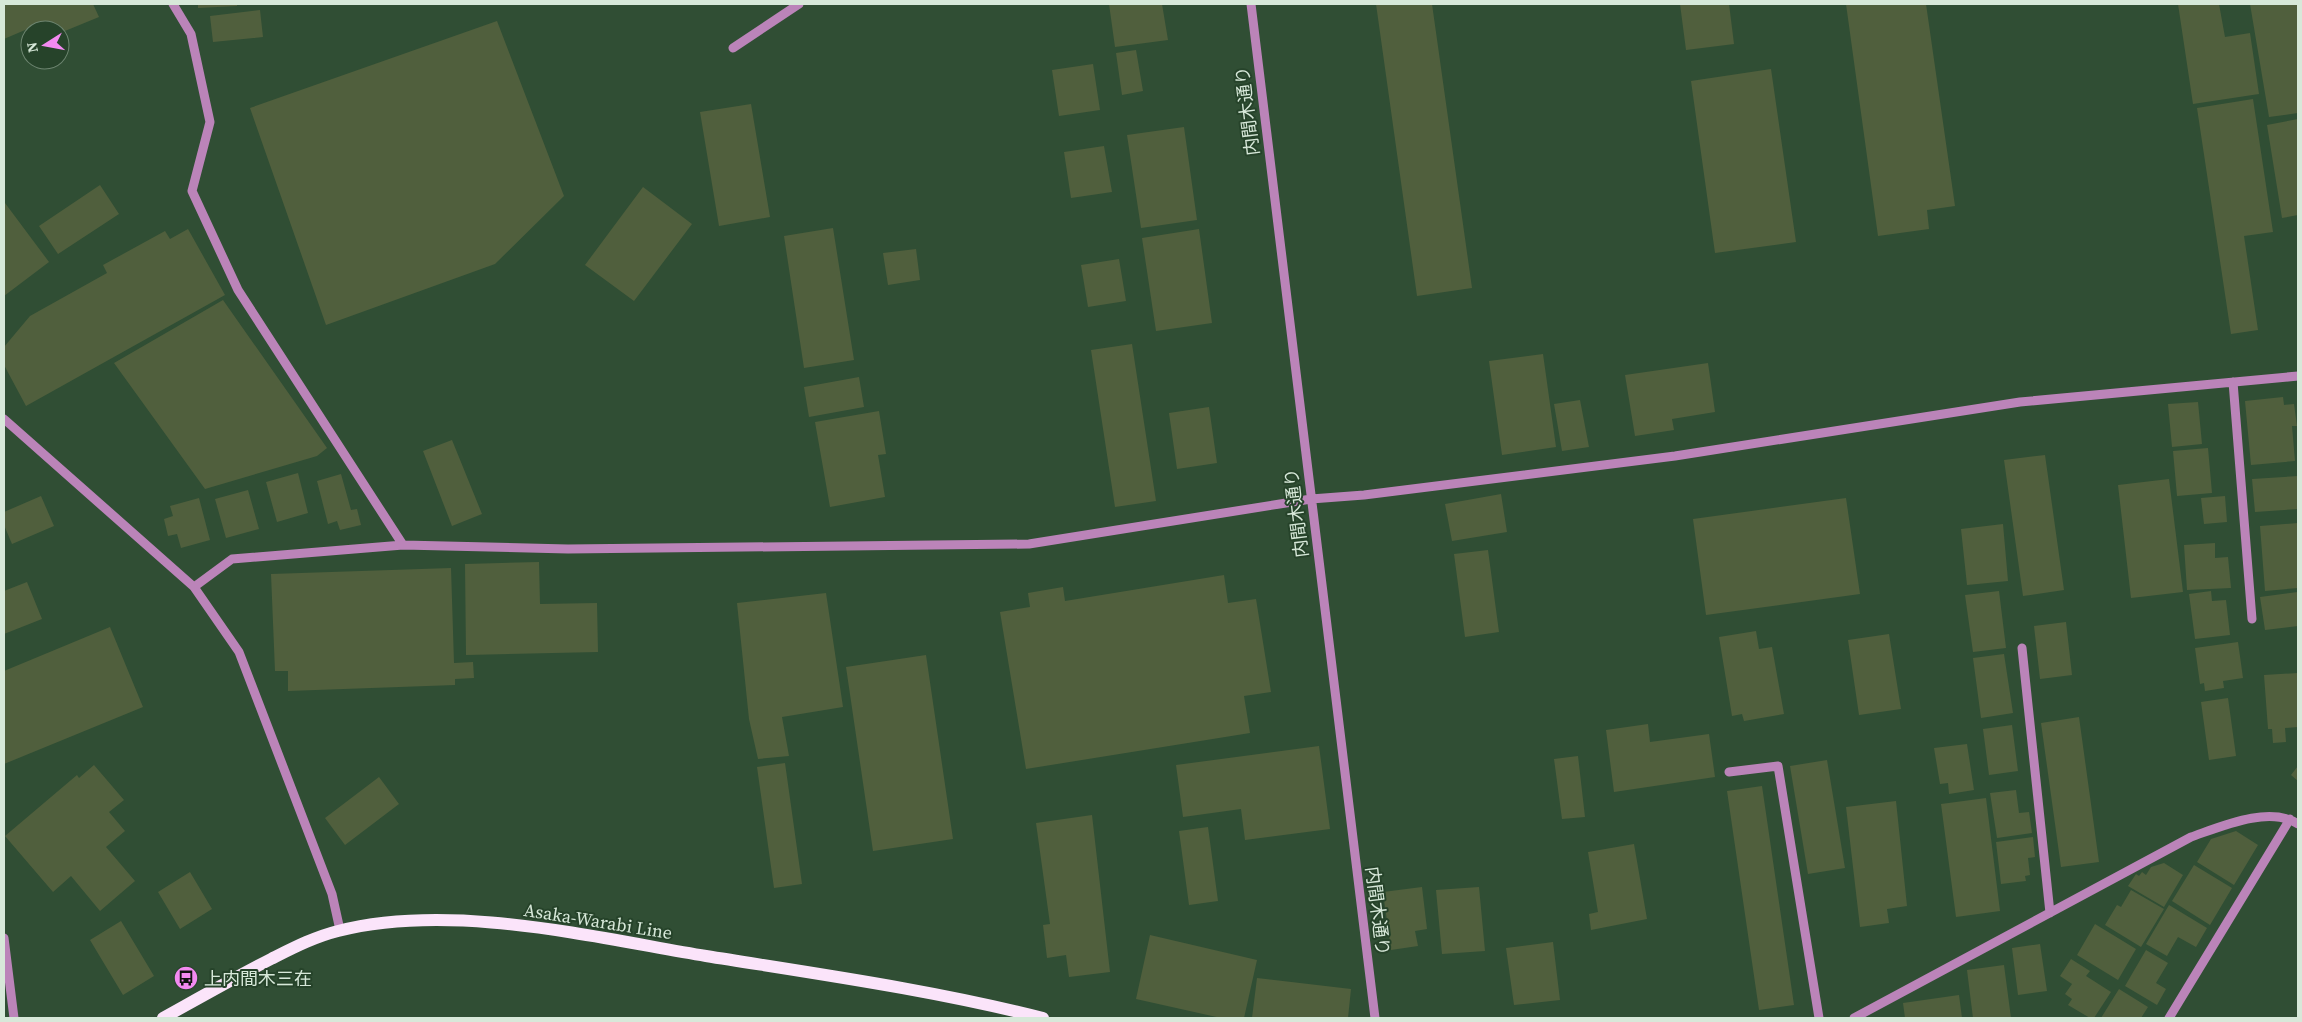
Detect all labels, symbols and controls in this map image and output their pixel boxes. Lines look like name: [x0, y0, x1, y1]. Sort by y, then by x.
north arrow: [20, 20, 70, 70]
text: N: [21, 41, 43, 54]
street label: 内間木通り: [1229, 65, 1265, 157]
street label: 内間木通り: [1278, 467, 1314, 559]
street label: 内間木通り: [1360, 865, 1396, 957]
street label: Asaka-Warabi Line: [522, 897, 674, 945]
bus stop icon: 上内間木三在: [173, 965, 199, 991]
place label: 上内間木三在: [204, 966, 312, 991]

